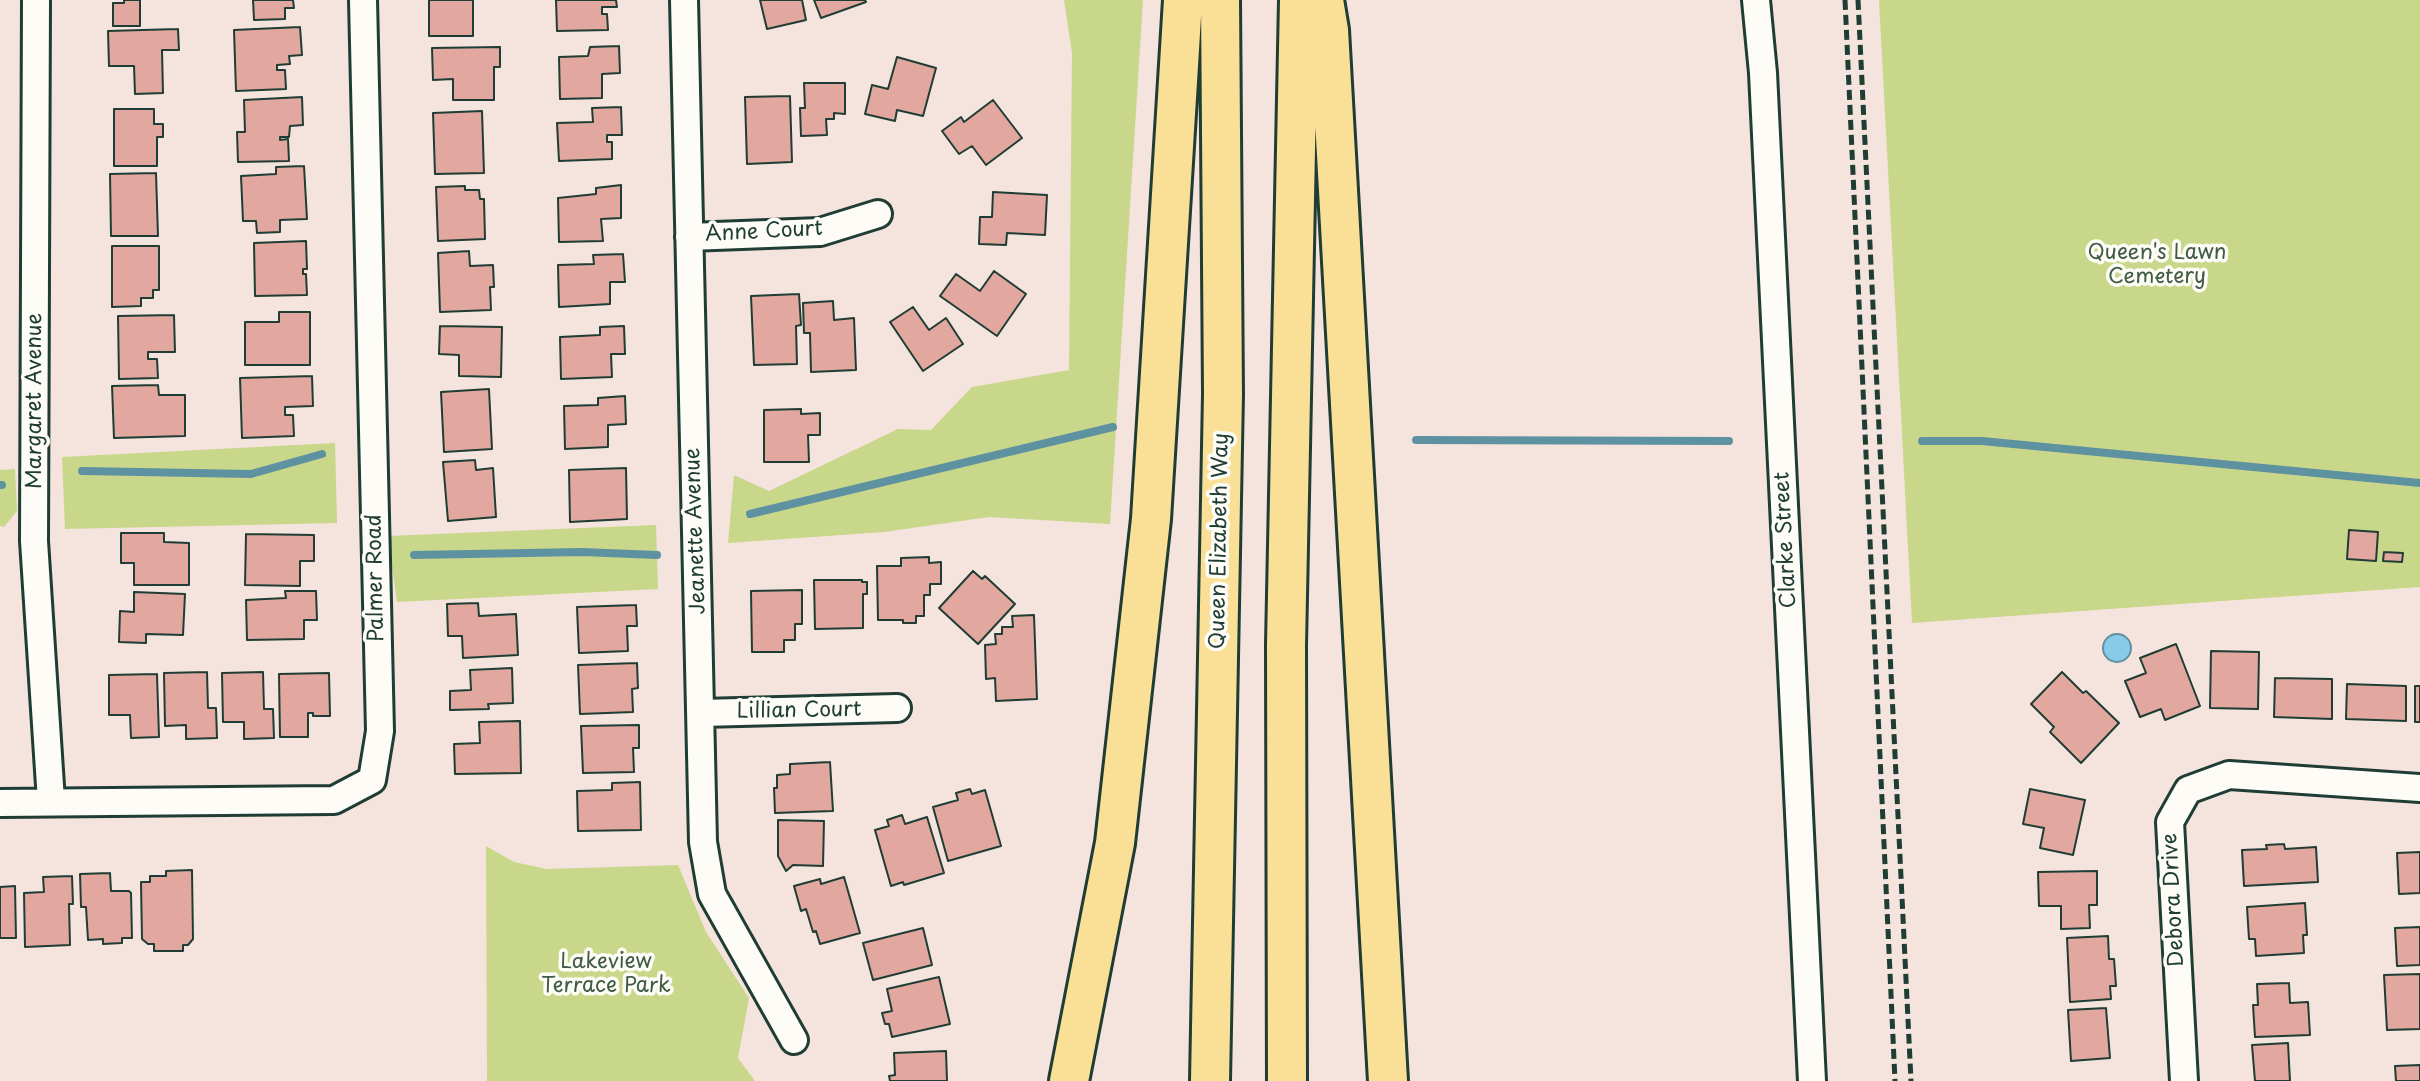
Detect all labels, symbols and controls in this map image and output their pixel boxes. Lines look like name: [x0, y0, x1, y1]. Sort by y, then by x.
street label: Anne Court: [704, 216, 824, 248]
park label: Queen's Lawn Cemetery: [2088, 240, 2226, 290]
street label: Margaret Avenue: [22, 313, 48, 489]
street label: Queen Elizabeth Way: [1206, 433, 1234, 649]
street label: Jeanette Avenue: [680, 447, 712, 615]
street label: Clarke Street: [1770, 471, 1802, 609]
street label: Palmer Road: [362, 514, 390, 642]
street label: Lillian Court: [736, 697, 862, 725]
street label: Debora Drive: [2158, 832, 2190, 968]
park label: Lakeview Terrace Park: [541, 949, 671, 999]

